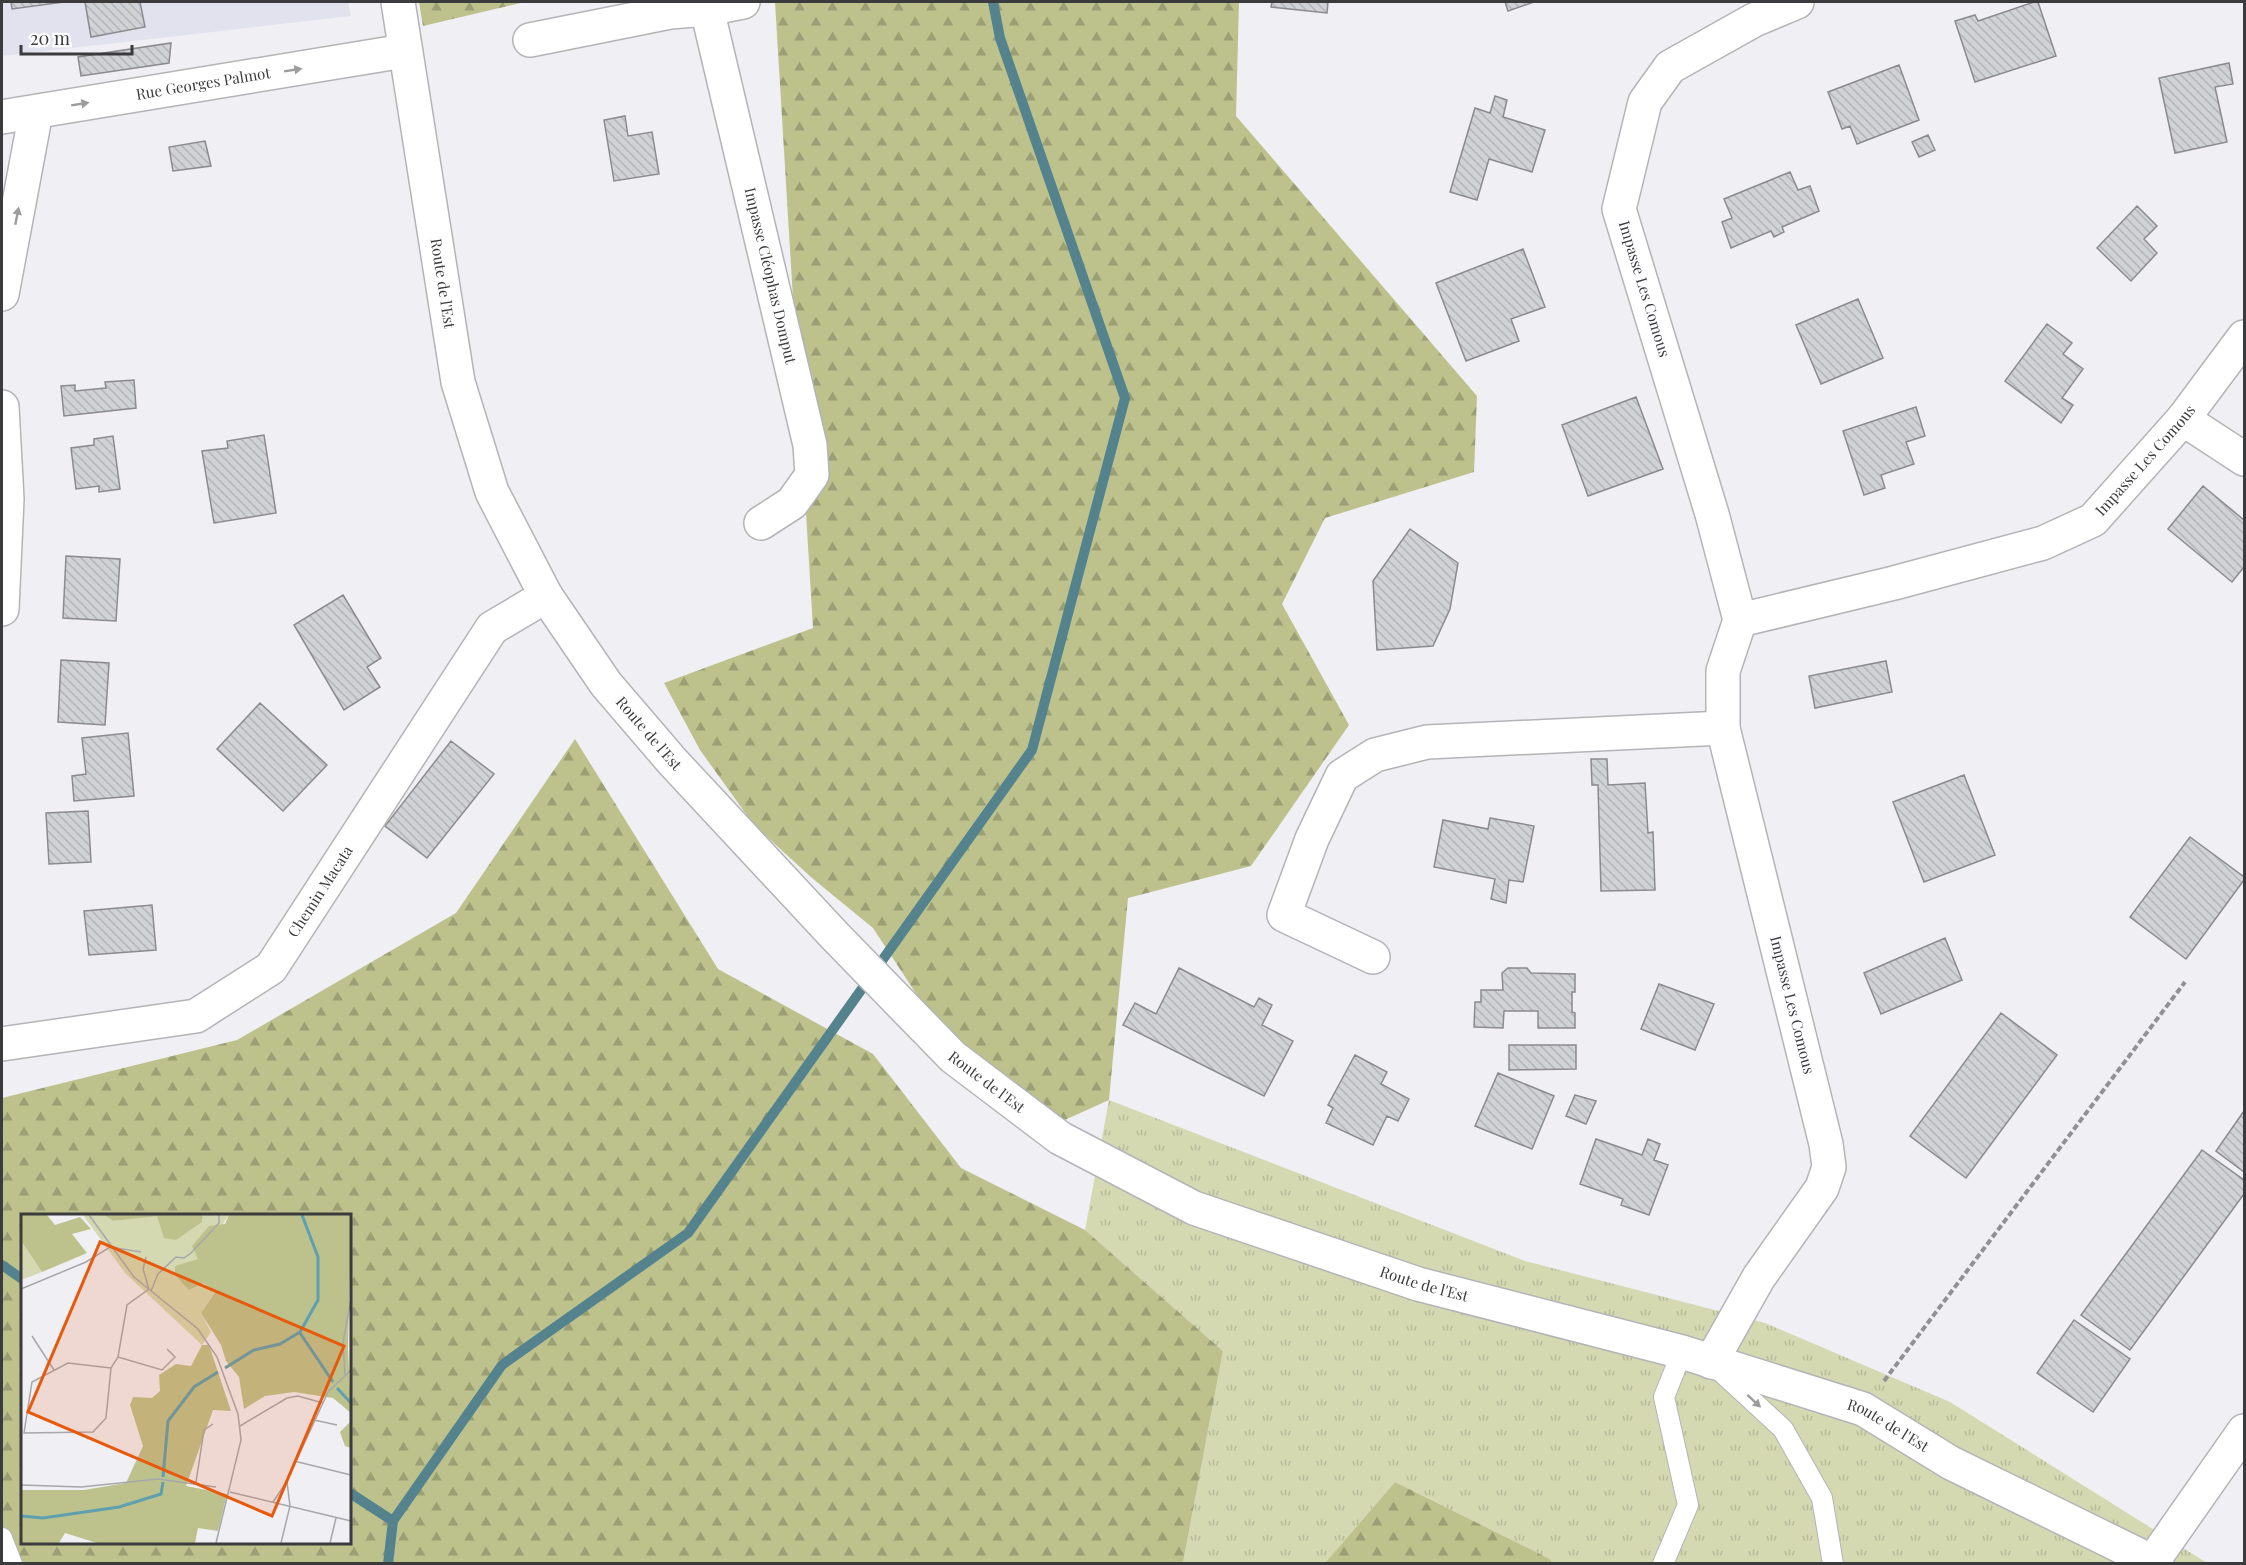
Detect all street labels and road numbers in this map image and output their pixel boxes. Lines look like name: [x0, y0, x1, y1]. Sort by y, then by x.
street label: Rue Georges Palmot: [134, 62, 273, 104]
street label: Impasse Cléophas Domput: [741, 185, 802, 366]
street label: Impasse Les Comous: [1615, 218, 1675, 359]
street label: Route de l'Est: [426, 237, 461, 331]
street label: Impasse Les Comous: [2090, 400, 2199, 520]
street label: Route de l'Est: [612, 692, 687, 775]
street label: Chemin Macata: [283, 841, 357, 941]
street label: Impasse Les Comous: [1766, 934, 1820, 1076]
street label: Route de l'Est: [945, 1046, 1030, 1117]
street label: Route de l'Est: [1378, 1261, 1471, 1306]
street label: Route de l'Est: [1845, 1394, 1933, 1456]

